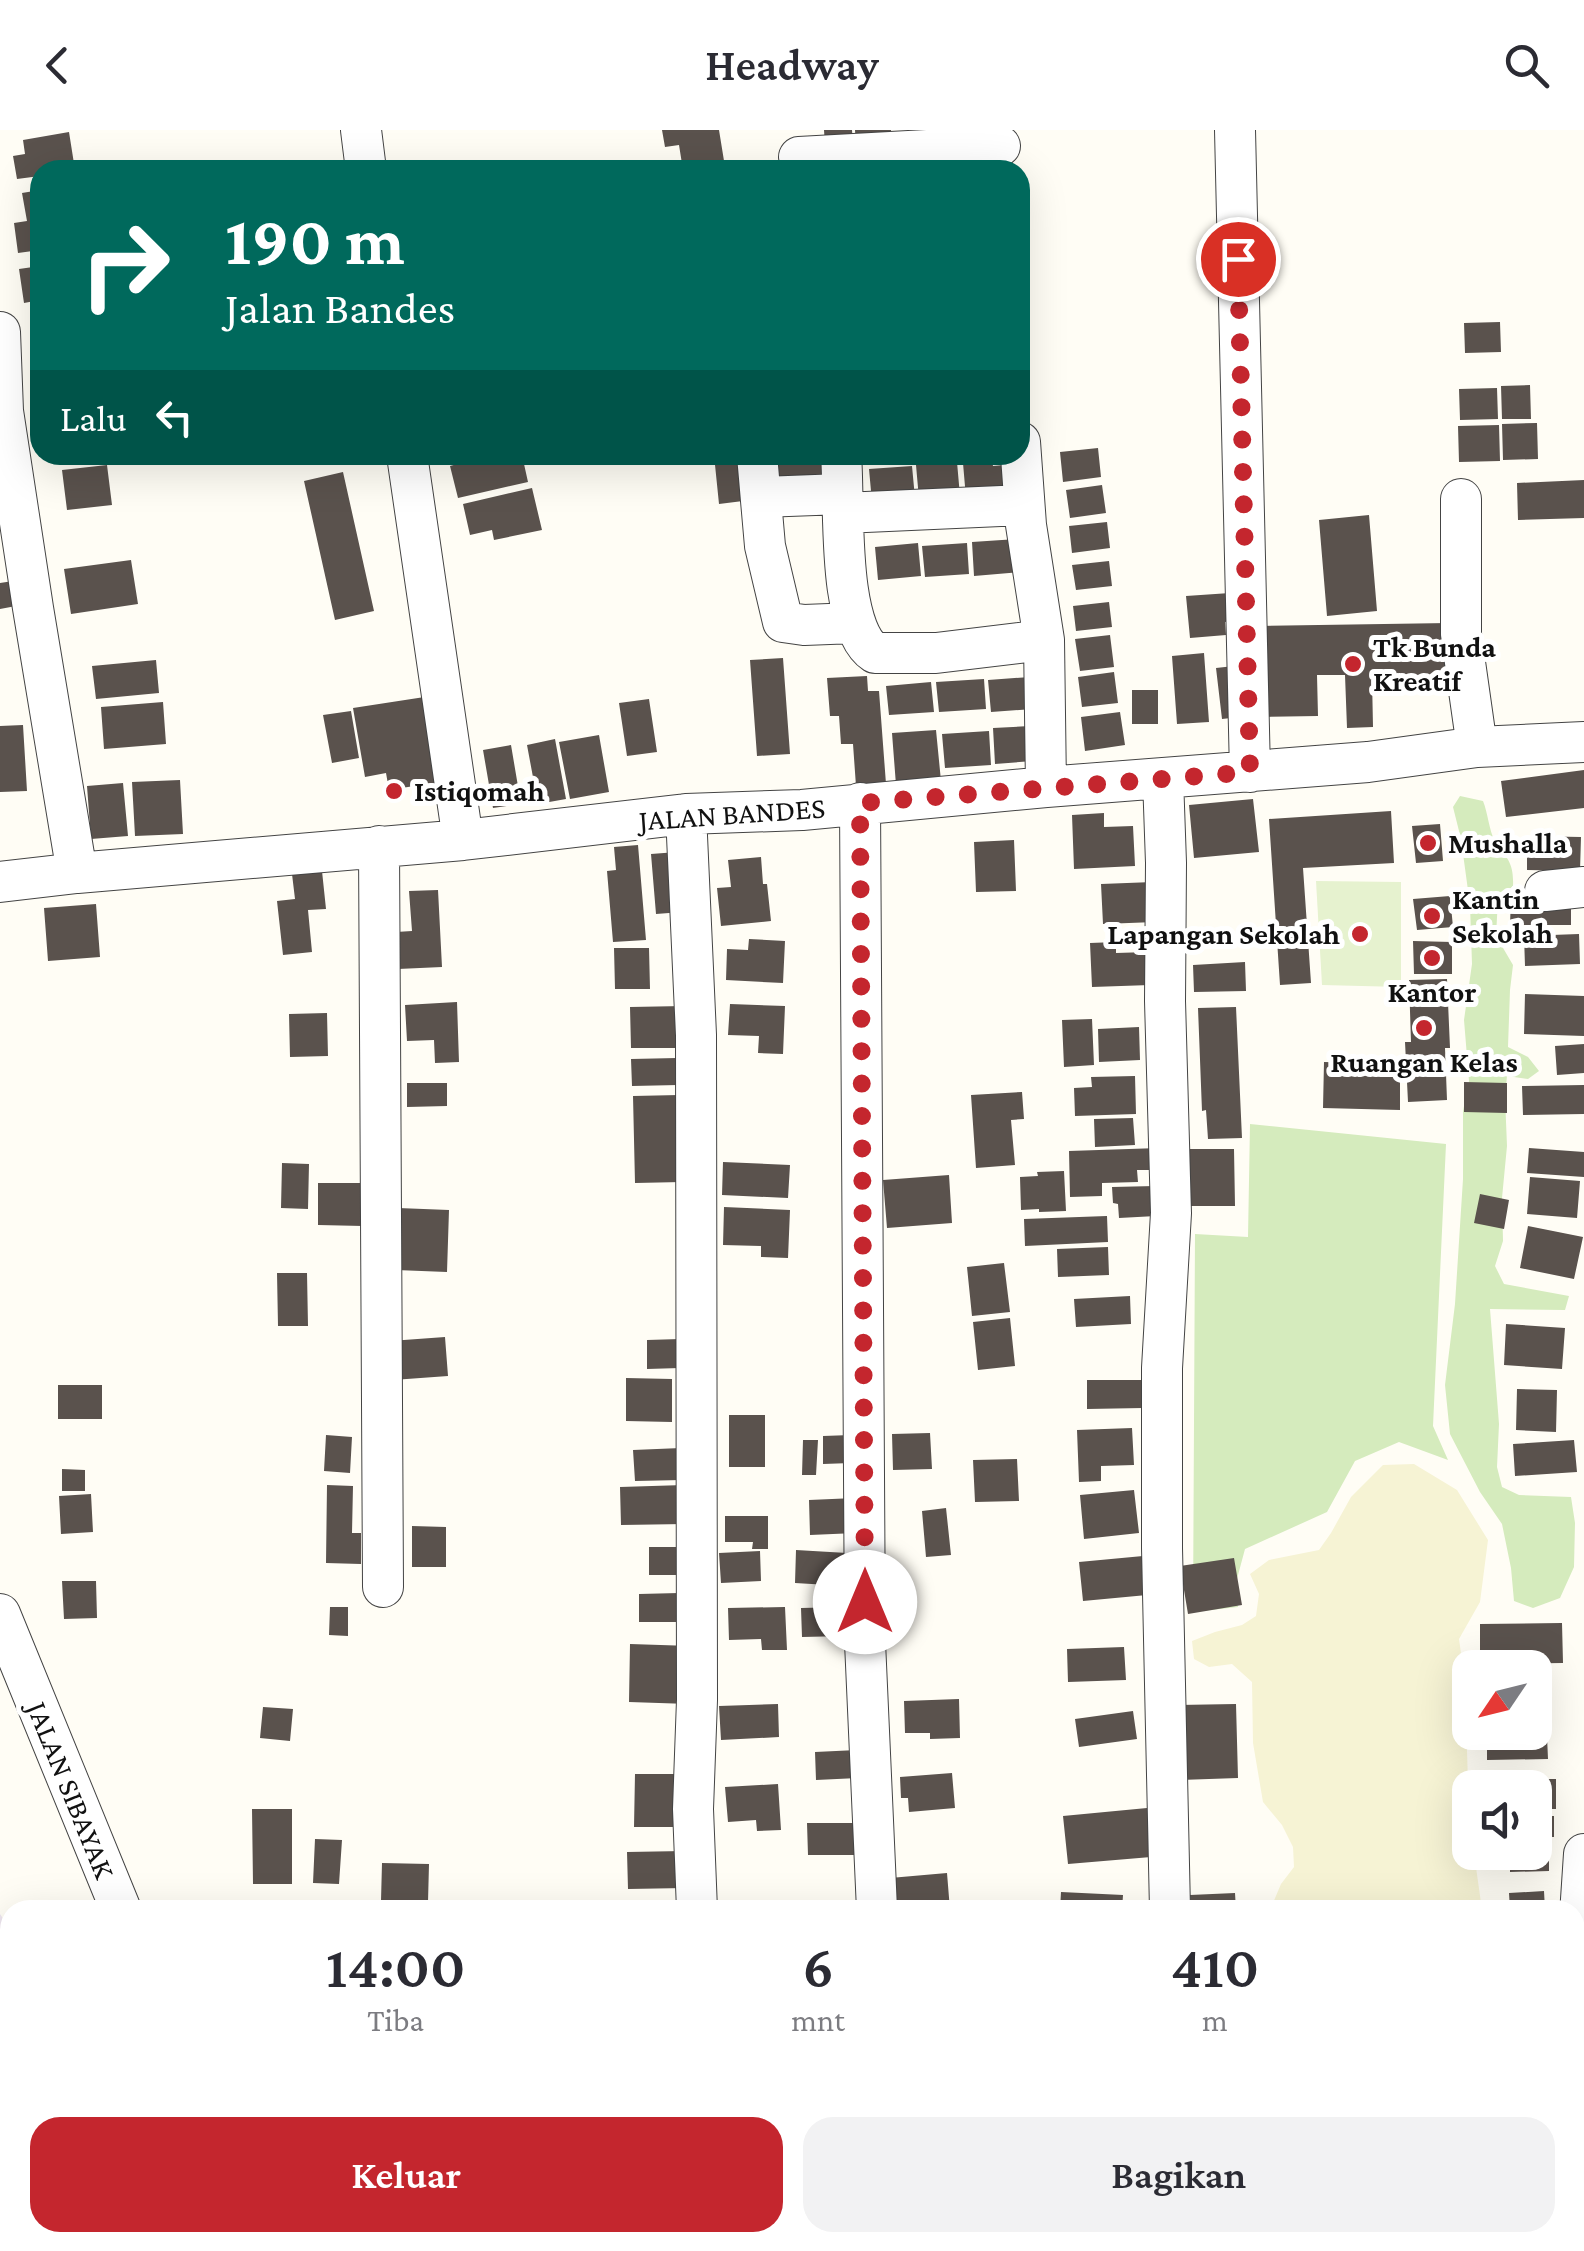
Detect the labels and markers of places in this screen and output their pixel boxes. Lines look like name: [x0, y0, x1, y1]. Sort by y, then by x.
pin: [1196, 217, 1281, 302]
place label: Tk Bunda Kreatif: [1373, 630, 1496, 697]
marker: Tk Bunda Kreatif: [1342, 653, 1364, 675]
place label: Istiqomah: [414, 774, 545, 807]
marker: Istiqomah: [383, 780, 405, 802]
place label: Mushalla: [1448, 826, 1568, 859]
marker: Mushalla: [1417, 832, 1439, 854]
place label: Kantin Sekolah: [1452, 882, 1553, 949]
marker: Kantin Sekolah: [1421, 905, 1443, 927]
place label: Lapangan Sekolah: [1107, 917, 1340, 950]
marker: Lapangan Sekolah: [1349, 923, 1371, 945]
marker: Kantor: [1421, 947, 1443, 969]
place label: Kantor: [1388, 975, 1476, 1008]
marker: Ruangan Kelas: [1413, 1017, 1435, 1039]
place label: Ruangan Kelas: [1330, 1045, 1518, 1078]

